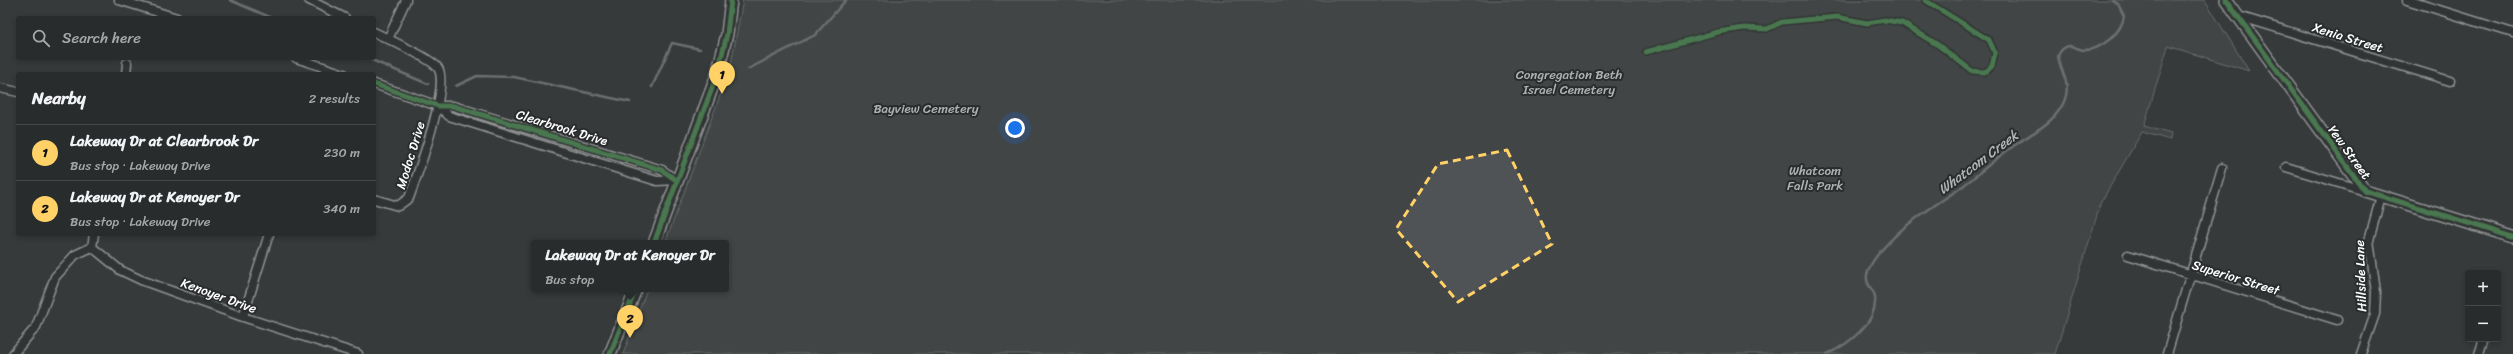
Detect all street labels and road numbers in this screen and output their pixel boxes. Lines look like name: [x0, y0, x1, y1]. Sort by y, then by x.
street label: Xenia Street: [2309, 16, 2386, 59]
street label: Clearbrook Drive: [513, 103, 611, 152]
street label: Modoc Drive: [389, 118, 432, 192]
street label: Yew Street: [2322, 120, 2377, 185]
street label: Hillside Lane: [2348, 239, 2373, 312]
street label: Superior Street: [2189, 253, 2283, 302]
street label: Kenoyer Drive: [178, 271, 260, 320]

